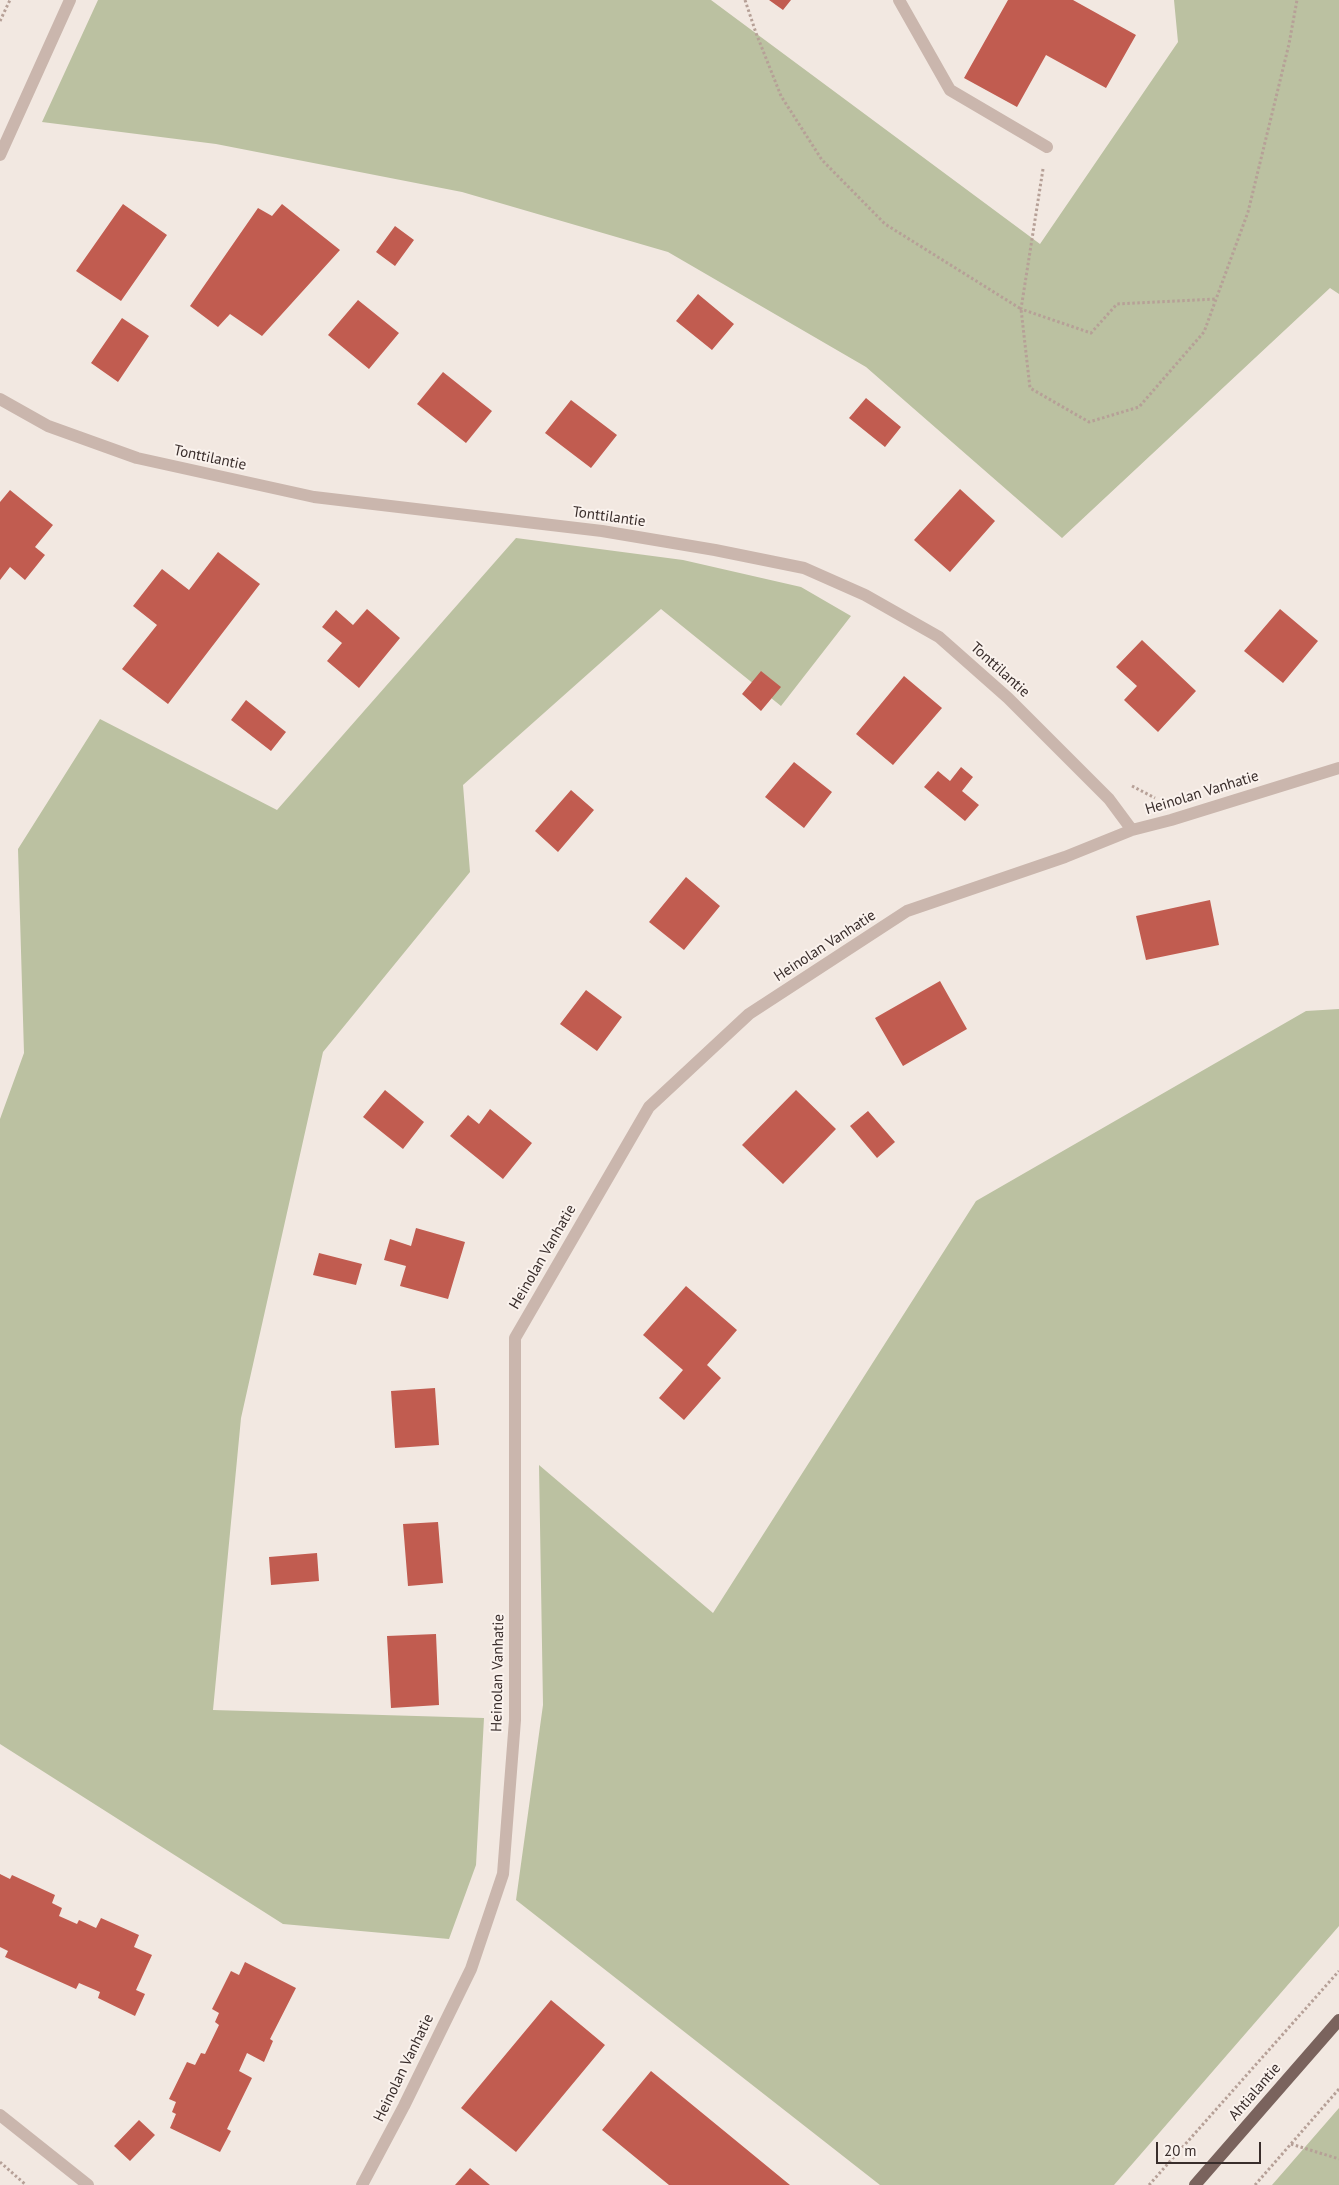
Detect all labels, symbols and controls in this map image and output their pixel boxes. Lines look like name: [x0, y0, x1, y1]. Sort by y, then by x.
street label: Tonttilantie: [172, 442, 248, 474]
street label: Tonttilantie: [571, 503, 647, 531]
street label: Tonttilantie: [967, 639, 1033, 701]
street label: Heinolan Vanhatie: [1143, 767, 1261, 819]
street label: Heinolan Vanhatie: [771, 906, 879, 986]
street label: Heinolan Vanhatie: [506, 1201, 580, 1313]
street label: Heinolan Vanhatie: [488, 1614, 508, 1732]
street label: Heinolan Vanhatie: [370, 2011, 438, 2125]
street label: Ahtialantie: [1225, 2060, 1285, 2124]
scale bar: [1159, 2132, 1264, 2164]
text: 20 m: [1164, 2141, 1197, 2160]

